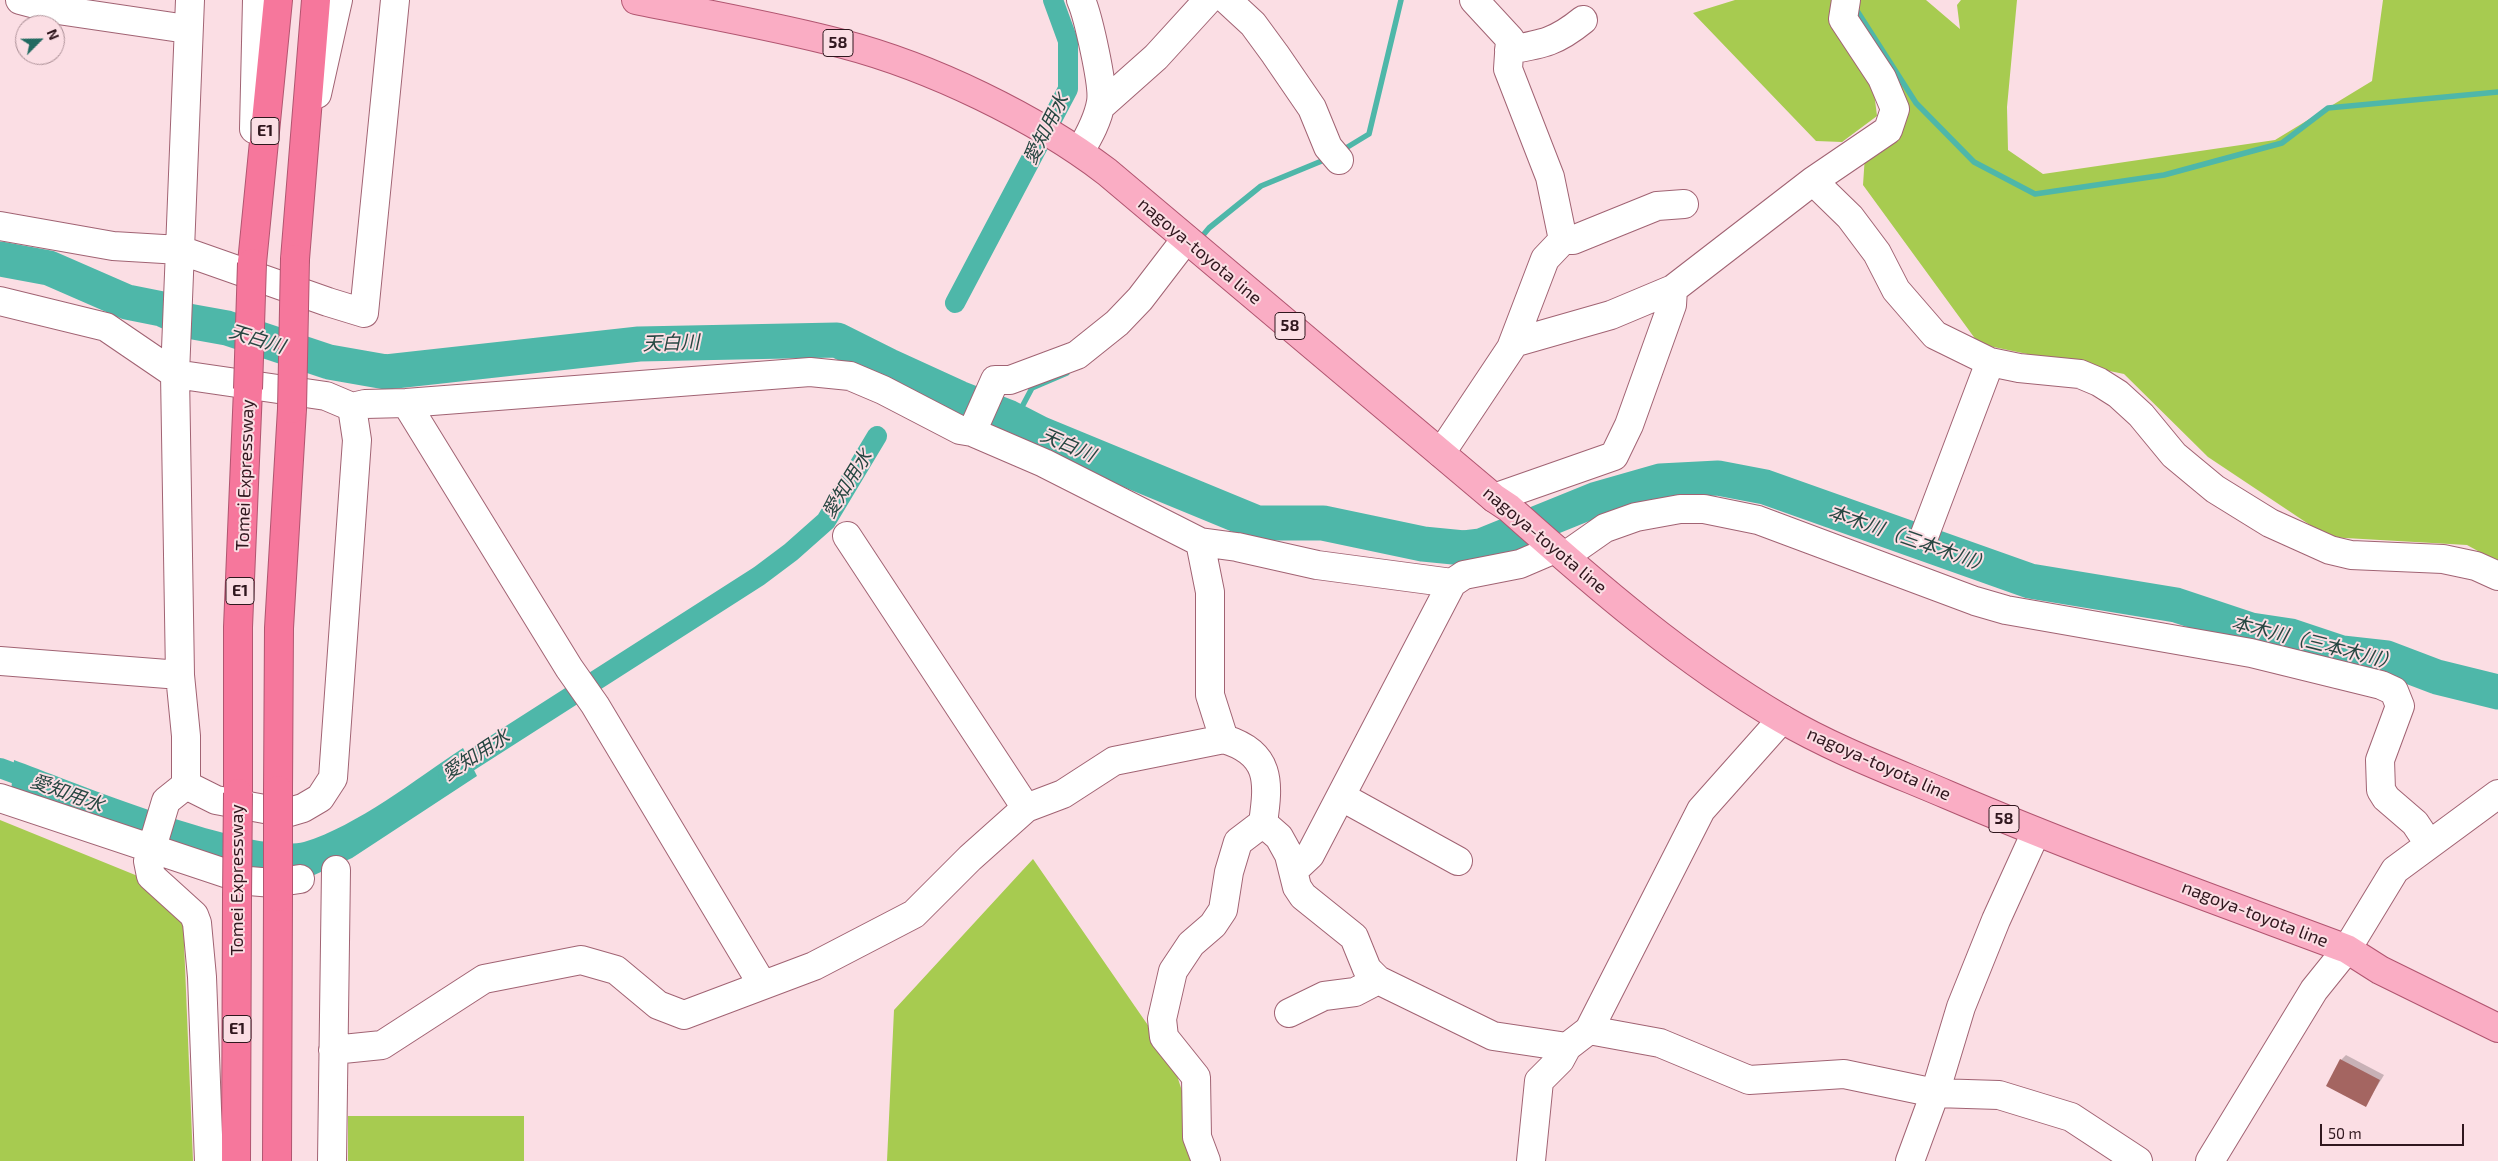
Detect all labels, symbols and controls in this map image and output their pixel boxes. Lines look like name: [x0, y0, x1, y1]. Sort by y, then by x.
north arrow: [15, 15, 65, 65]
text: N: [44, 26, 63, 42]
road number: 58: [823, 29, 853, 56]
water label: 愛知用水: [1019, 90, 1073, 168]
road number: E1: [251, 118, 279, 144]
street label: nagoya-toyota line: [1134, 193, 1266, 309]
road number: 58: [1275, 312, 1305, 340]
water label: 天白川: [226, 320, 288, 358]
water label: 天白川: [642, 331, 700, 355]
street label: Tomei Expressway: [232, 399, 258, 551]
water label: 天白川: [1037, 423, 1099, 467]
water label: 愛知用水: [817, 446, 877, 522]
street label: nagoya-toyota line: [1479, 482, 1611, 598]
water label: 本木川（三本木川）: [1825, 500, 1995, 578]
road number: E1: [226, 578, 254, 604]
water label: 本木川（三本木川）: [2229, 611, 2401, 675]
street label: nagoya-toyota line: [1804, 723, 1954, 805]
water label: 愛知用水: [438, 725, 514, 785]
water label: 愛知用水: [27, 769, 107, 817]
street label: Tomei Expressway: [226, 804, 248, 956]
road number: 58: [1989, 806, 2019, 832]
street label: nagoya-toyota line: [2179, 876, 2331, 952]
road number: E1: [223, 1016, 251, 1042]
scale bar: [2323, 1114, 2467, 1146]
text: 50 m: [2328, 1124, 2362, 1142]

